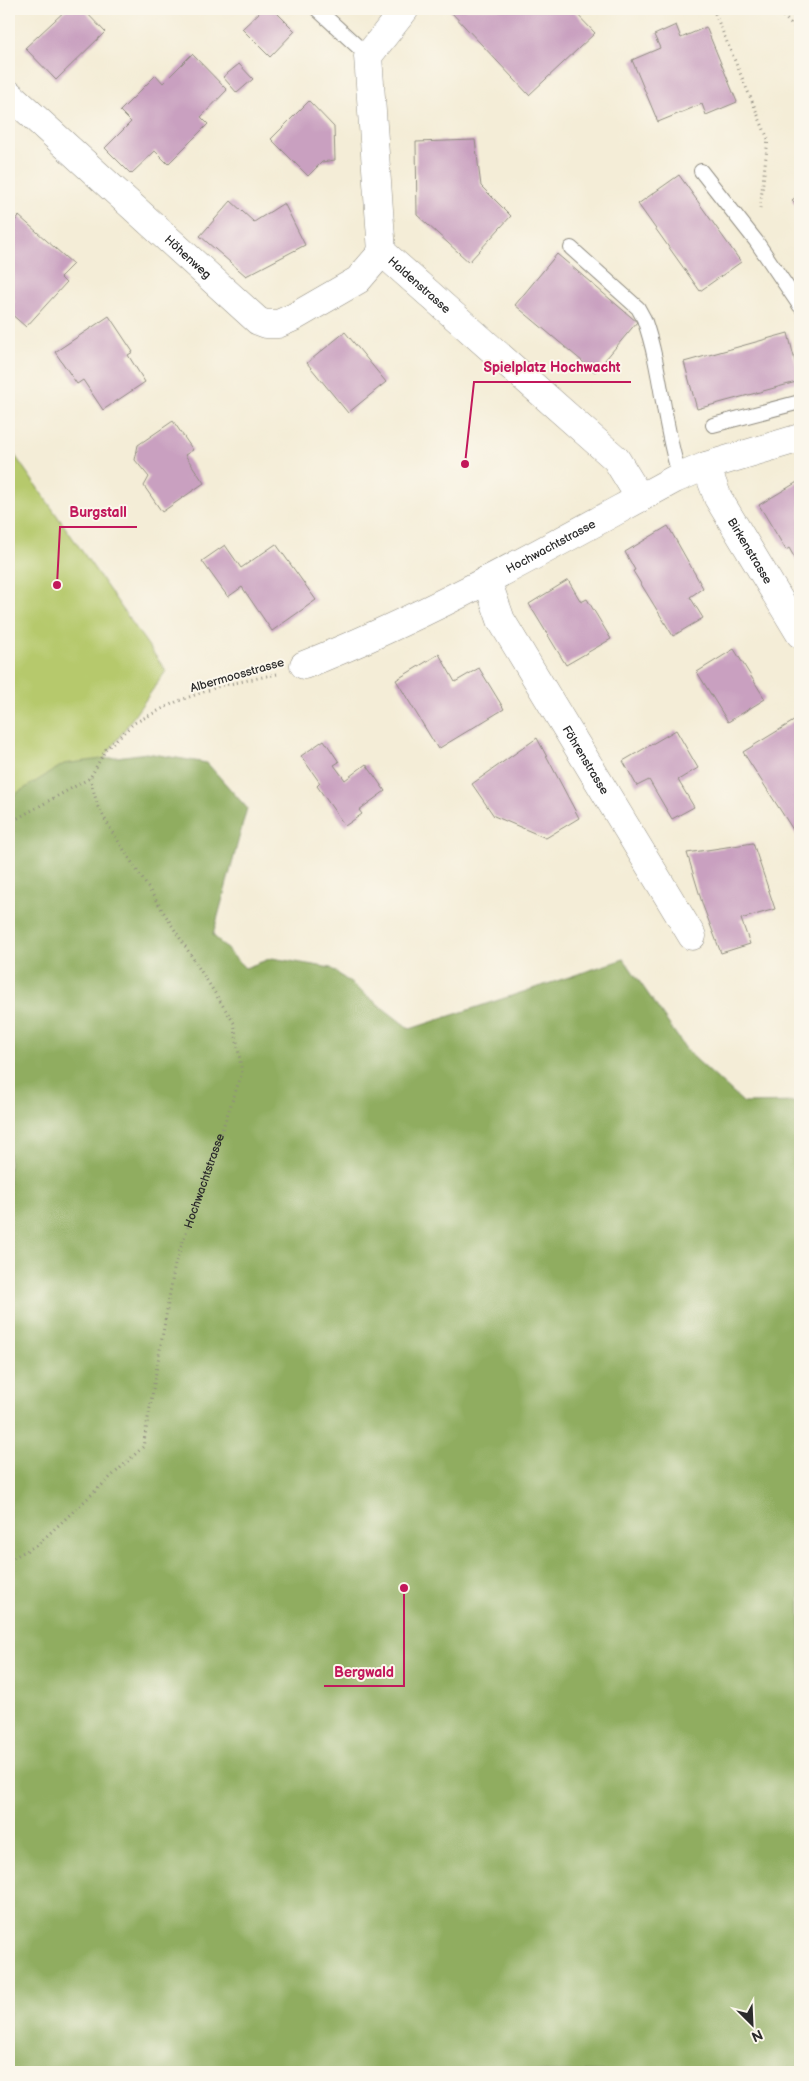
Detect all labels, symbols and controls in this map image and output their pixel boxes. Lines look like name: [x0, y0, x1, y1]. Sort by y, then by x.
street label: Höhenweg: [161, 232, 214, 283]
street label: Haldenstrasse: [385, 254, 453, 317]
callout: Spielplatz Hochwacht: [474, 353, 631, 382]
text: Spielplatz Hochwacht: [483, 359, 621, 376]
callout: Burgstall: [60, 498, 137, 527]
text: Burgstall: [69, 504, 127, 521]
street label: Birkenstrasse: [724, 515, 775, 587]
street label: Hochwachtstrasse: [504, 517, 598, 577]
street label: Albermoosstrasse: [188, 655, 286, 696]
street label: Föhrenstrasse: [559, 723, 612, 797]
street label: Hochwachtstrasse: [181, 1132, 228, 1230]
callout: Bergwald: [324, 1657, 404, 1686]
text: Bergwald: [334, 1664, 394, 1681]
north arrow: [726, 1998, 776, 2048]
text: N: [749, 2026, 765, 2045]

